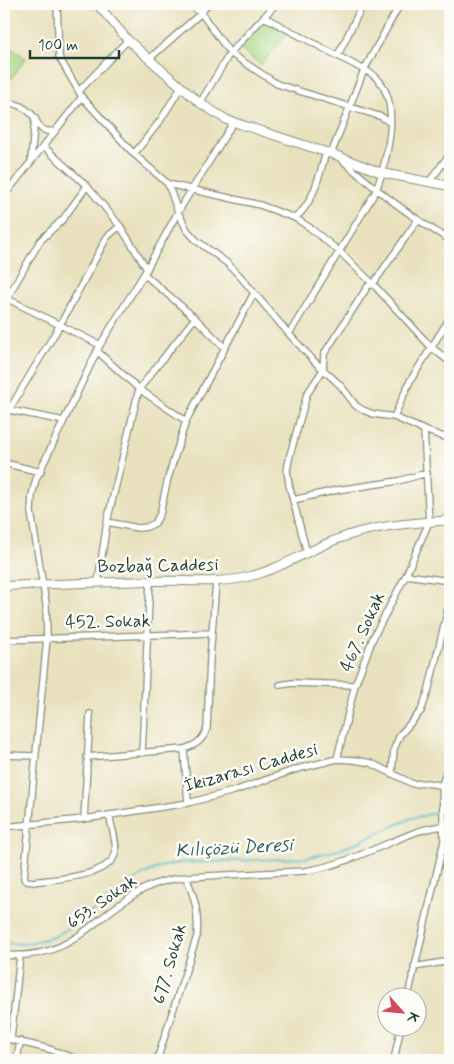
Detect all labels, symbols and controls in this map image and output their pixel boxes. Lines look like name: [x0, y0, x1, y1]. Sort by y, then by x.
scale bar: [30, 28, 119, 60]
text: 100 m: [38, 36, 78, 56]
street label: Bozbağ Caddesi: [97, 553, 219, 579]
street label: 467. Sokak: [335, 588, 391, 676]
street label: 452. Sokak: [65, 609, 151, 635]
street label: İkizarası Caddesi: [181, 737, 321, 799]
water label: Kılıçözü Deresi: [175, 832, 296, 864]
street label: 653. Sokak: [62, 869, 142, 935]
street label: 677. Sokak: [147, 921, 193, 1007]
north arrow: [376, 986, 426, 1036]
text: K: [402, 1009, 423, 1027]

